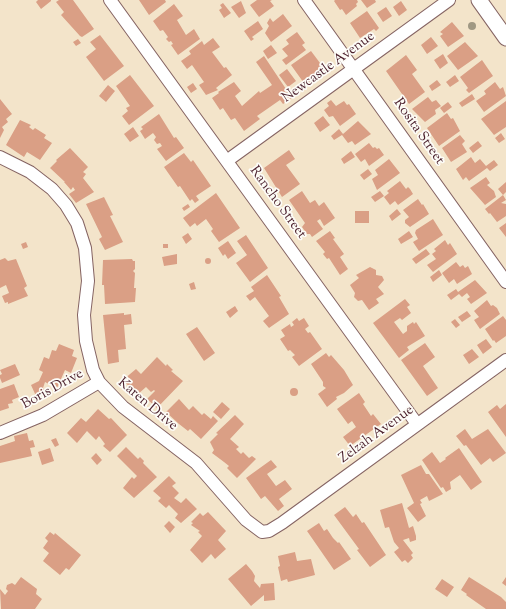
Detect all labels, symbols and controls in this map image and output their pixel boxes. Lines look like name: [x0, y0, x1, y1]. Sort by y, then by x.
street label: Newcastle Avenue: [279, 29, 379, 107]
street label: Rosita Street: [389, 96, 447, 168]
street label: Rancho Street: [245, 163, 309, 243]
street label: Boris Drive: [19, 366, 87, 414]
street label: Karen Drive: [114, 375, 180, 435]
street label: Zelzah Avenue: [336, 402, 418, 468]

